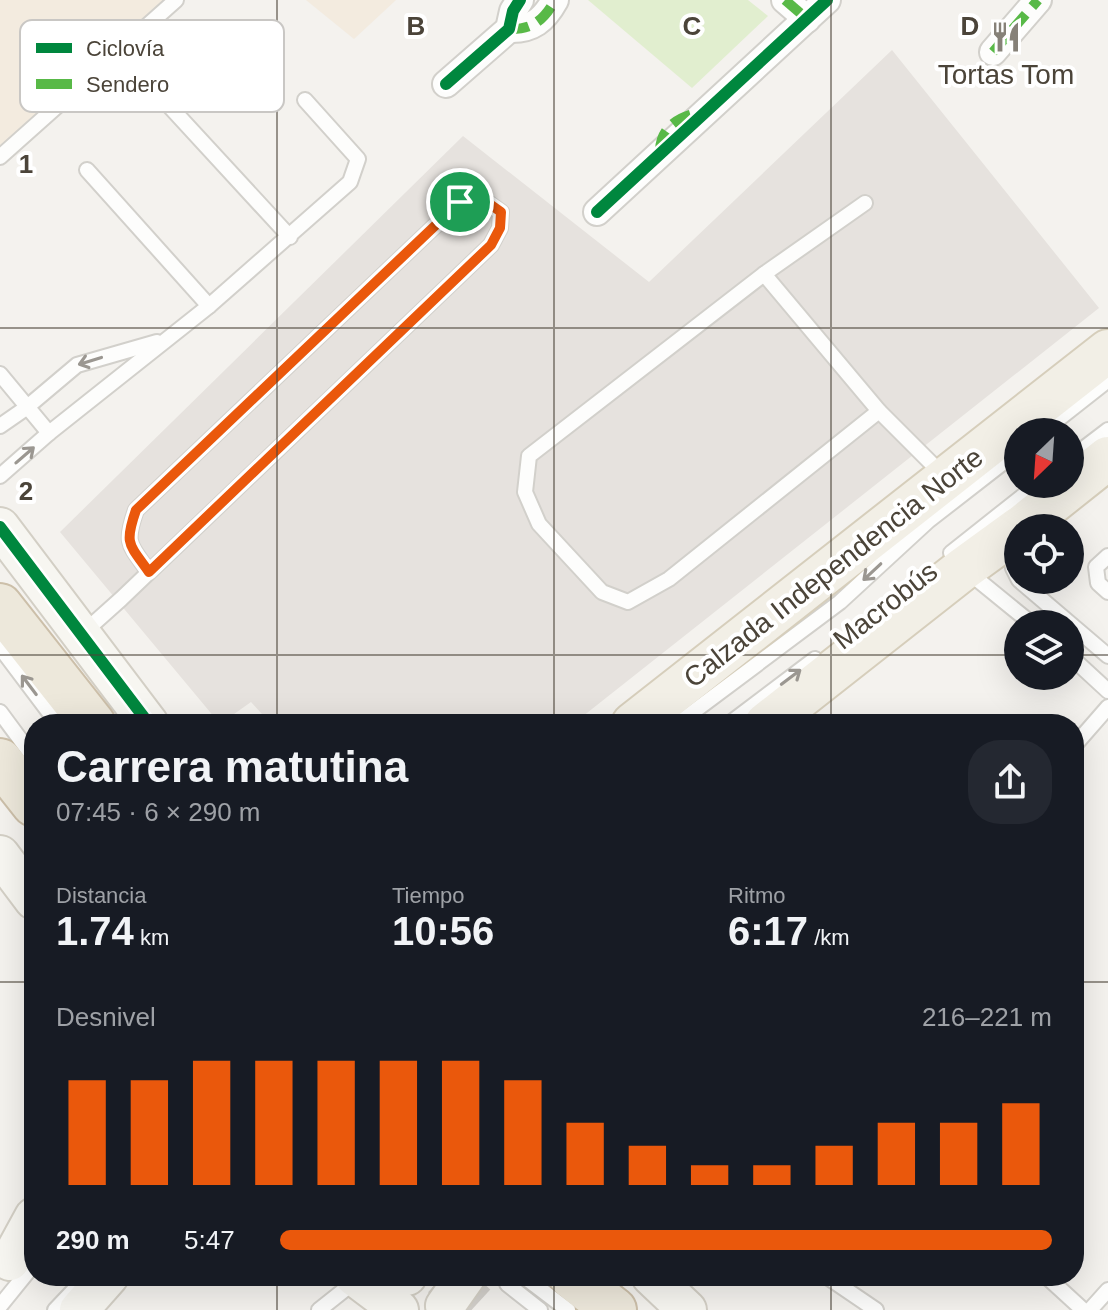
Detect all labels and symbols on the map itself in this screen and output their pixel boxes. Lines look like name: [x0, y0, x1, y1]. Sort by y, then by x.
text: B: [407, 11, 425, 41]
text: C: [683, 11, 702, 41]
text: D: [961, 11, 979, 41]
legend: [20, 20, 284, 112]
restaurant icon: Tortas Tom: [989, 20, 1023, 54]
text: Ciclovía: [86, 36, 165, 61]
place label: Tortas Tom: [938, 59, 1074, 90]
text: Sendero: [86, 72, 169, 97]
text: 1: [19, 149, 33, 179]
pin: [426, 168, 494, 236]
one-way arrow: [78, 355, 103, 369]
north arrow: [1004, 418, 1084, 498]
street label: Calzada Independencia Norte: [678, 441, 989, 694]
one-way arrow: [14, 446, 34, 464]
text: 2: [19, 476, 33, 506]
street label: Macrobús: [827, 555, 943, 655]
one-way arrow: [863, 563, 883, 581]
one-way arrow: [780, 669, 802, 685]
one-way arrow: [20, 675, 37, 697]

